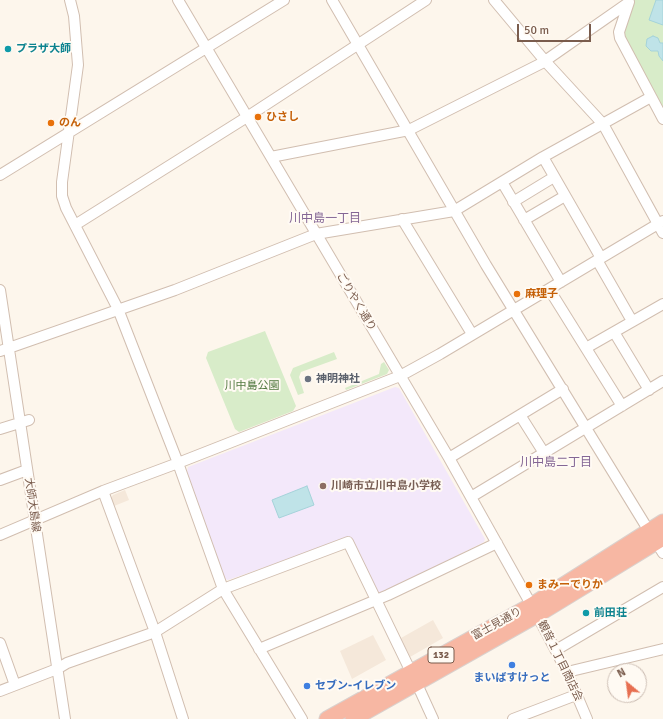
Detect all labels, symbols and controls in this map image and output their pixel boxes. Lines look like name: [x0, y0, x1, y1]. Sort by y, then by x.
scale bar: [519, 16, 593, 42]
text: 50 m: [524, 23, 549, 38]
place label: プラザ大師: [16, 42, 71, 56]
marker: プラザ大師: [3, 44, 13, 54]
place label: ひさし: [266, 110, 299, 124]
marker: ひさし: [253, 112, 263, 122]
place label: のん: [59, 116, 81, 130]
marker: のん: [46, 118, 56, 128]
district label: 川中島一丁目: [289, 212, 361, 226]
street label: ごりやく通り: [333, 270, 379, 334]
place label: 麻理子: [525, 287, 558, 301]
marker: 麻理子: [512, 289, 522, 299]
place label: 神明神社: [316, 372, 360, 386]
marker: 神明神社: [303, 374, 313, 384]
park label: 川中島公園: [225, 379, 279, 393]
district label: 川中島二丁目: [520, 456, 592, 470]
street label: 大師大島線: [22, 477, 42, 533]
place label: 川崎市立川中島小学校: [331, 479, 441, 493]
marker: 川崎市立川中島小学校: [318, 481, 328, 491]
place label: まみーでりか: [537, 578, 603, 592]
marker: まみーでりか: [524, 580, 534, 590]
street label: 富士見通り: [470, 605, 524, 643]
place label: 前田荘: [594, 606, 627, 620]
marker: 前田荘: [581, 608, 591, 618]
street label: 観音１丁目商店会: [535, 619, 585, 703]
road number: 132: [428, 647, 454, 663]
marker: まいばすけっと: [507, 660, 517, 670]
north arrow: [607, 663, 647, 703]
text: N: [615, 665, 628, 680]
place label: まいばすけっと: [474, 671, 550, 685]
place label: セブン-イレブン: [315, 679, 396, 693]
marker: セブン-イレブン: [302, 681, 312, 691]

